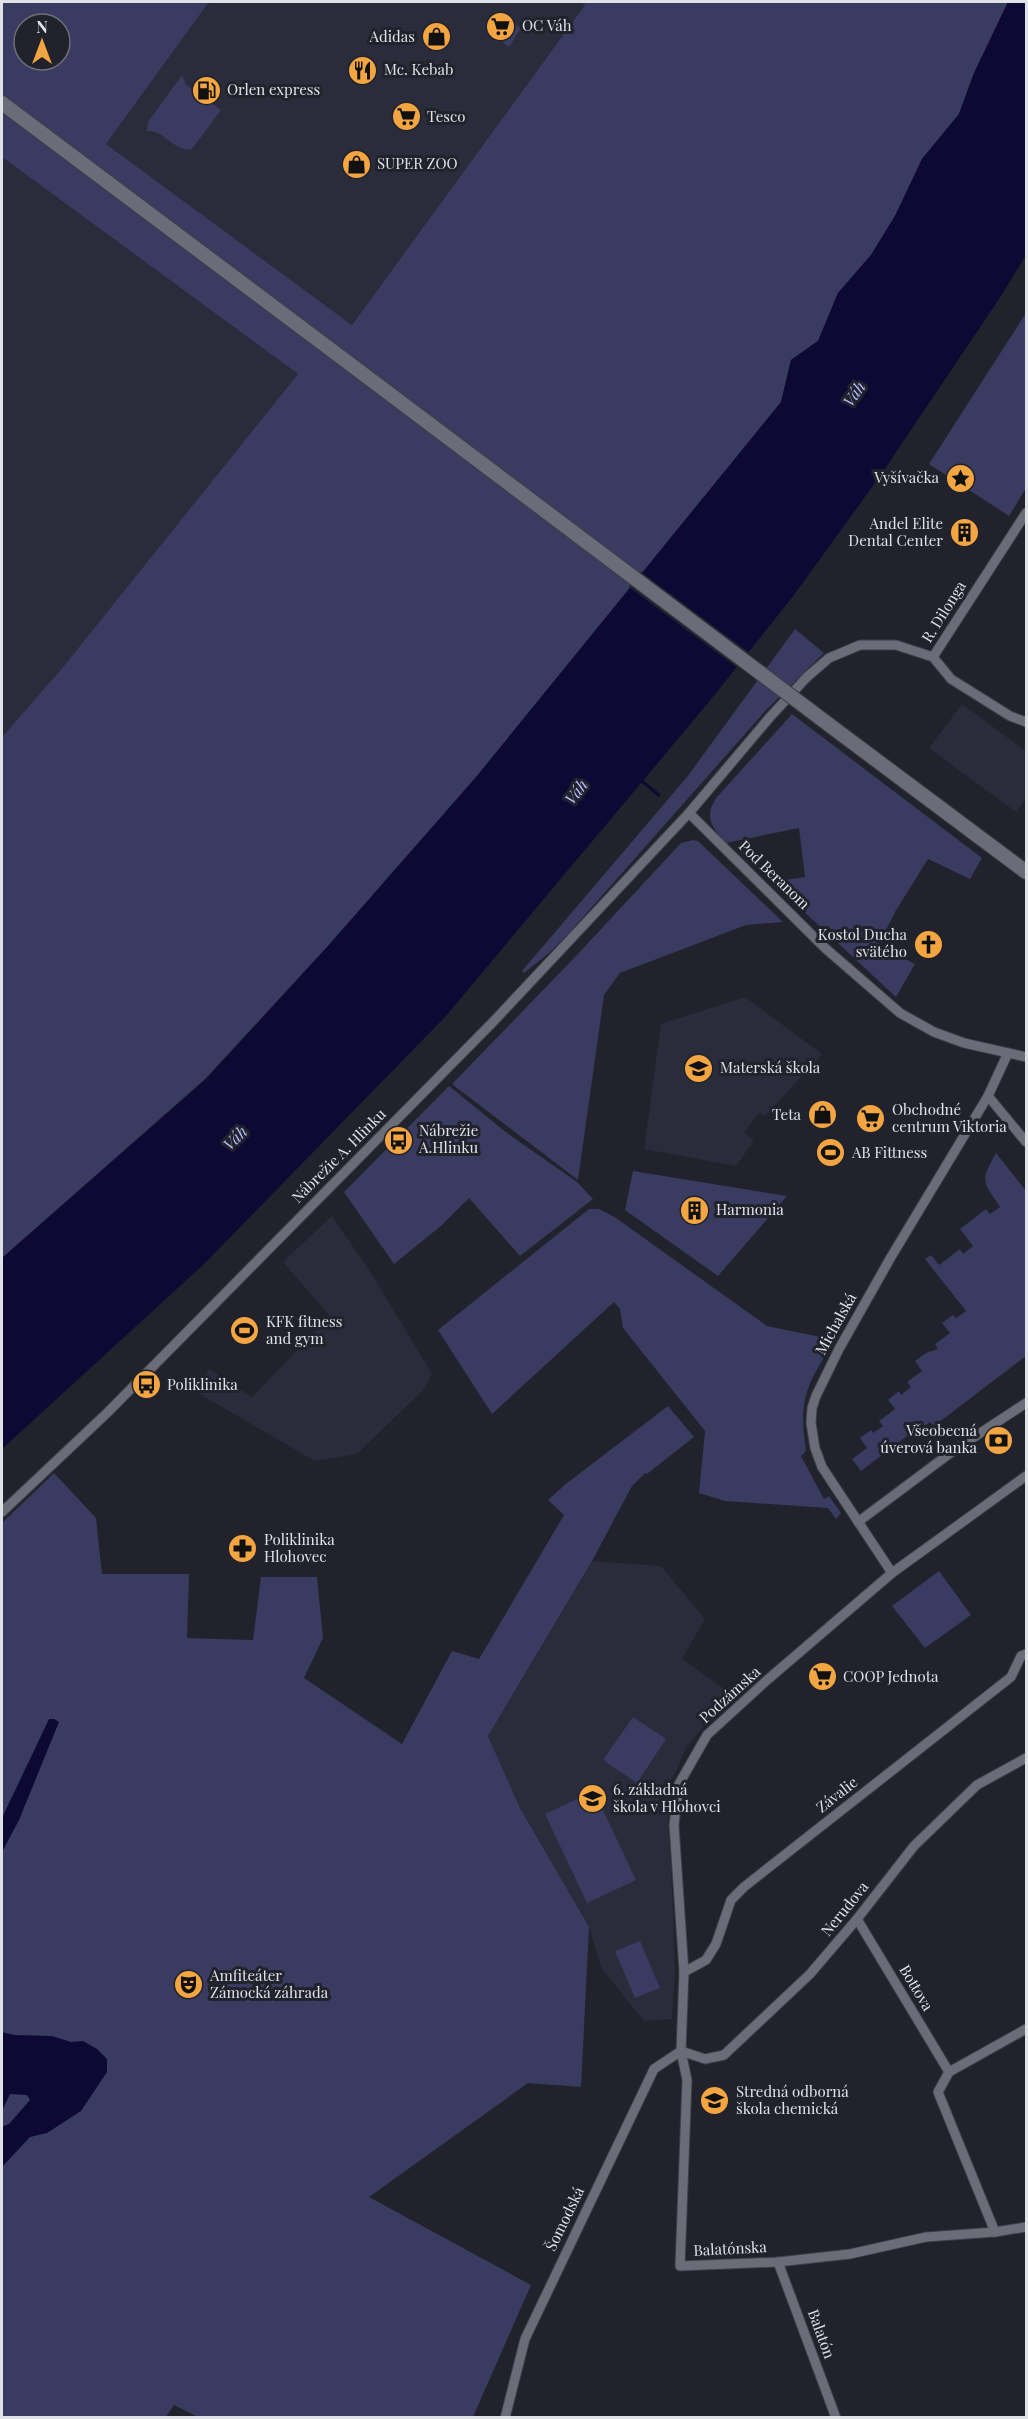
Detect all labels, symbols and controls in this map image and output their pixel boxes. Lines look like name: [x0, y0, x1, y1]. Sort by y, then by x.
supermarket icon: OC Váh: [485, 10, 517, 42]
north arrow: [12, 12, 72, 72]
place label: OC Váh: [522, 15, 572, 35]
text: N: [36, 16, 48, 37]
shop icon: Adidas: [420, 21, 452, 53]
place label: Adidas: [369, 26, 415, 46]
restaurant icon: Mc. Kebab: [347, 54, 379, 86]
place label: Mc. Kebab: [384, 59, 453, 79]
fuel station icon: Orlen express: [190, 74, 222, 106]
place label: Orlen express: [227, 79, 320, 99]
supermarket icon: Tesco: [390, 101, 422, 133]
place label: Tesco: [427, 106, 465, 126]
shop icon: SUPER ZOO: [340, 148, 372, 180]
place label: SUPER ZOO: [377, 153, 458, 173]
water label: Váh: [837, 377, 870, 410]
place icon: Vyšívačka: [944, 462, 976, 494]
place label: Vyšívačka: [873, 467, 940, 487]
place label: Andel Elite Dental Center: [848, 513, 943, 550]
building icon: Andel Elite Dental Center: [948, 517, 980, 549]
street label: R. Dilonga: [916, 577, 970, 646]
water label: Váh: [559, 775, 592, 809]
street label: Pod Beranom: [735, 836, 815, 914]
place label: Kostol Ducha svätého: [818, 924, 908, 961]
church icon: Kostol Ducha svätého: [912, 928, 944, 960]
school or university icon: Materská škola: [683, 1052, 715, 1084]
place label: Materská škola: [720, 1057, 821, 1077]
shop icon: Teta: [806, 1099, 838, 1131]
place label: Obchodné centrum Viktoria: [892, 1099, 1007, 1136]
supermarket icon: Obchodné centrum Viktoria: [855, 1103, 887, 1135]
street label: Nábrežie A. Hlinku: [287, 1104, 390, 1207]
place label: Teta: [772, 1104, 802, 1124]
place label: Nábrežie A.Hlinku: [418, 1120, 478, 1157]
water label: Váh: [218, 1121, 251, 1154]
bus stop icon: Nábrežie A.Hlinku: [382, 1124, 414, 1156]
sports icon: AB Fittness: [815, 1137, 847, 1169]
place label: AB Fittness: [851, 1142, 927, 1162]
building icon: Harmonia: [679, 1194, 711, 1226]
place label: Harmonia: [716, 1199, 784, 1219]
street label: Michalská: [810, 1289, 861, 1358]
place label: KFK fitness and gym: [266, 1311, 343, 1348]
sports icon: KFK fitness and gym: [229, 1315, 261, 1347]
bus stop icon: Poliklinika: [130, 1369, 162, 1401]
place label: Poliklinika: [167, 1374, 238, 1394]
place label: Všeobecná úverová banka: [880, 1420, 978, 1457]
bank icon: Všeobecná úverová banka: [982, 1424, 1014, 1456]
place label: Poliklinika Hlohovec: [264, 1529, 335, 1566]
pharmacy icon: Poliklinika Hlohovec: [227, 1533, 259, 1565]
street label: Podzámska: [694, 1661, 765, 1727]
supermarket icon: COOP Jednota: [806, 1661, 838, 1693]
place label: COOP Jednota: [843, 1666, 939, 1686]
street label: Závalie: [812, 1772, 861, 1817]
place label: 6. základná škola v Hlohovci: [613, 1779, 721, 1816]
school or university icon: 6. základná škola v Hlohovci: [576, 1783, 608, 1815]
street label: Nerudova: [816, 1876, 873, 1940]
street label: Bottova: [895, 1961, 939, 2015]
place label: Amfiteáter Zámocká záhrada: [209, 1965, 329, 2002]
theatre icon: Amfiteáter Zámocká záhrada: [173, 1969, 205, 2001]
place label: Stredná odborná škola chemická: [736, 2081, 849, 2118]
school or university icon: Stredná odborná škola chemická: [699, 2085, 731, 2117]
street label: Šomodská: [540, 2183, 588, 2254]
street label: Balatónska: [693, 2236, 768, 2260]
street label: Balatón: [804, 2306, 840, 2361]

